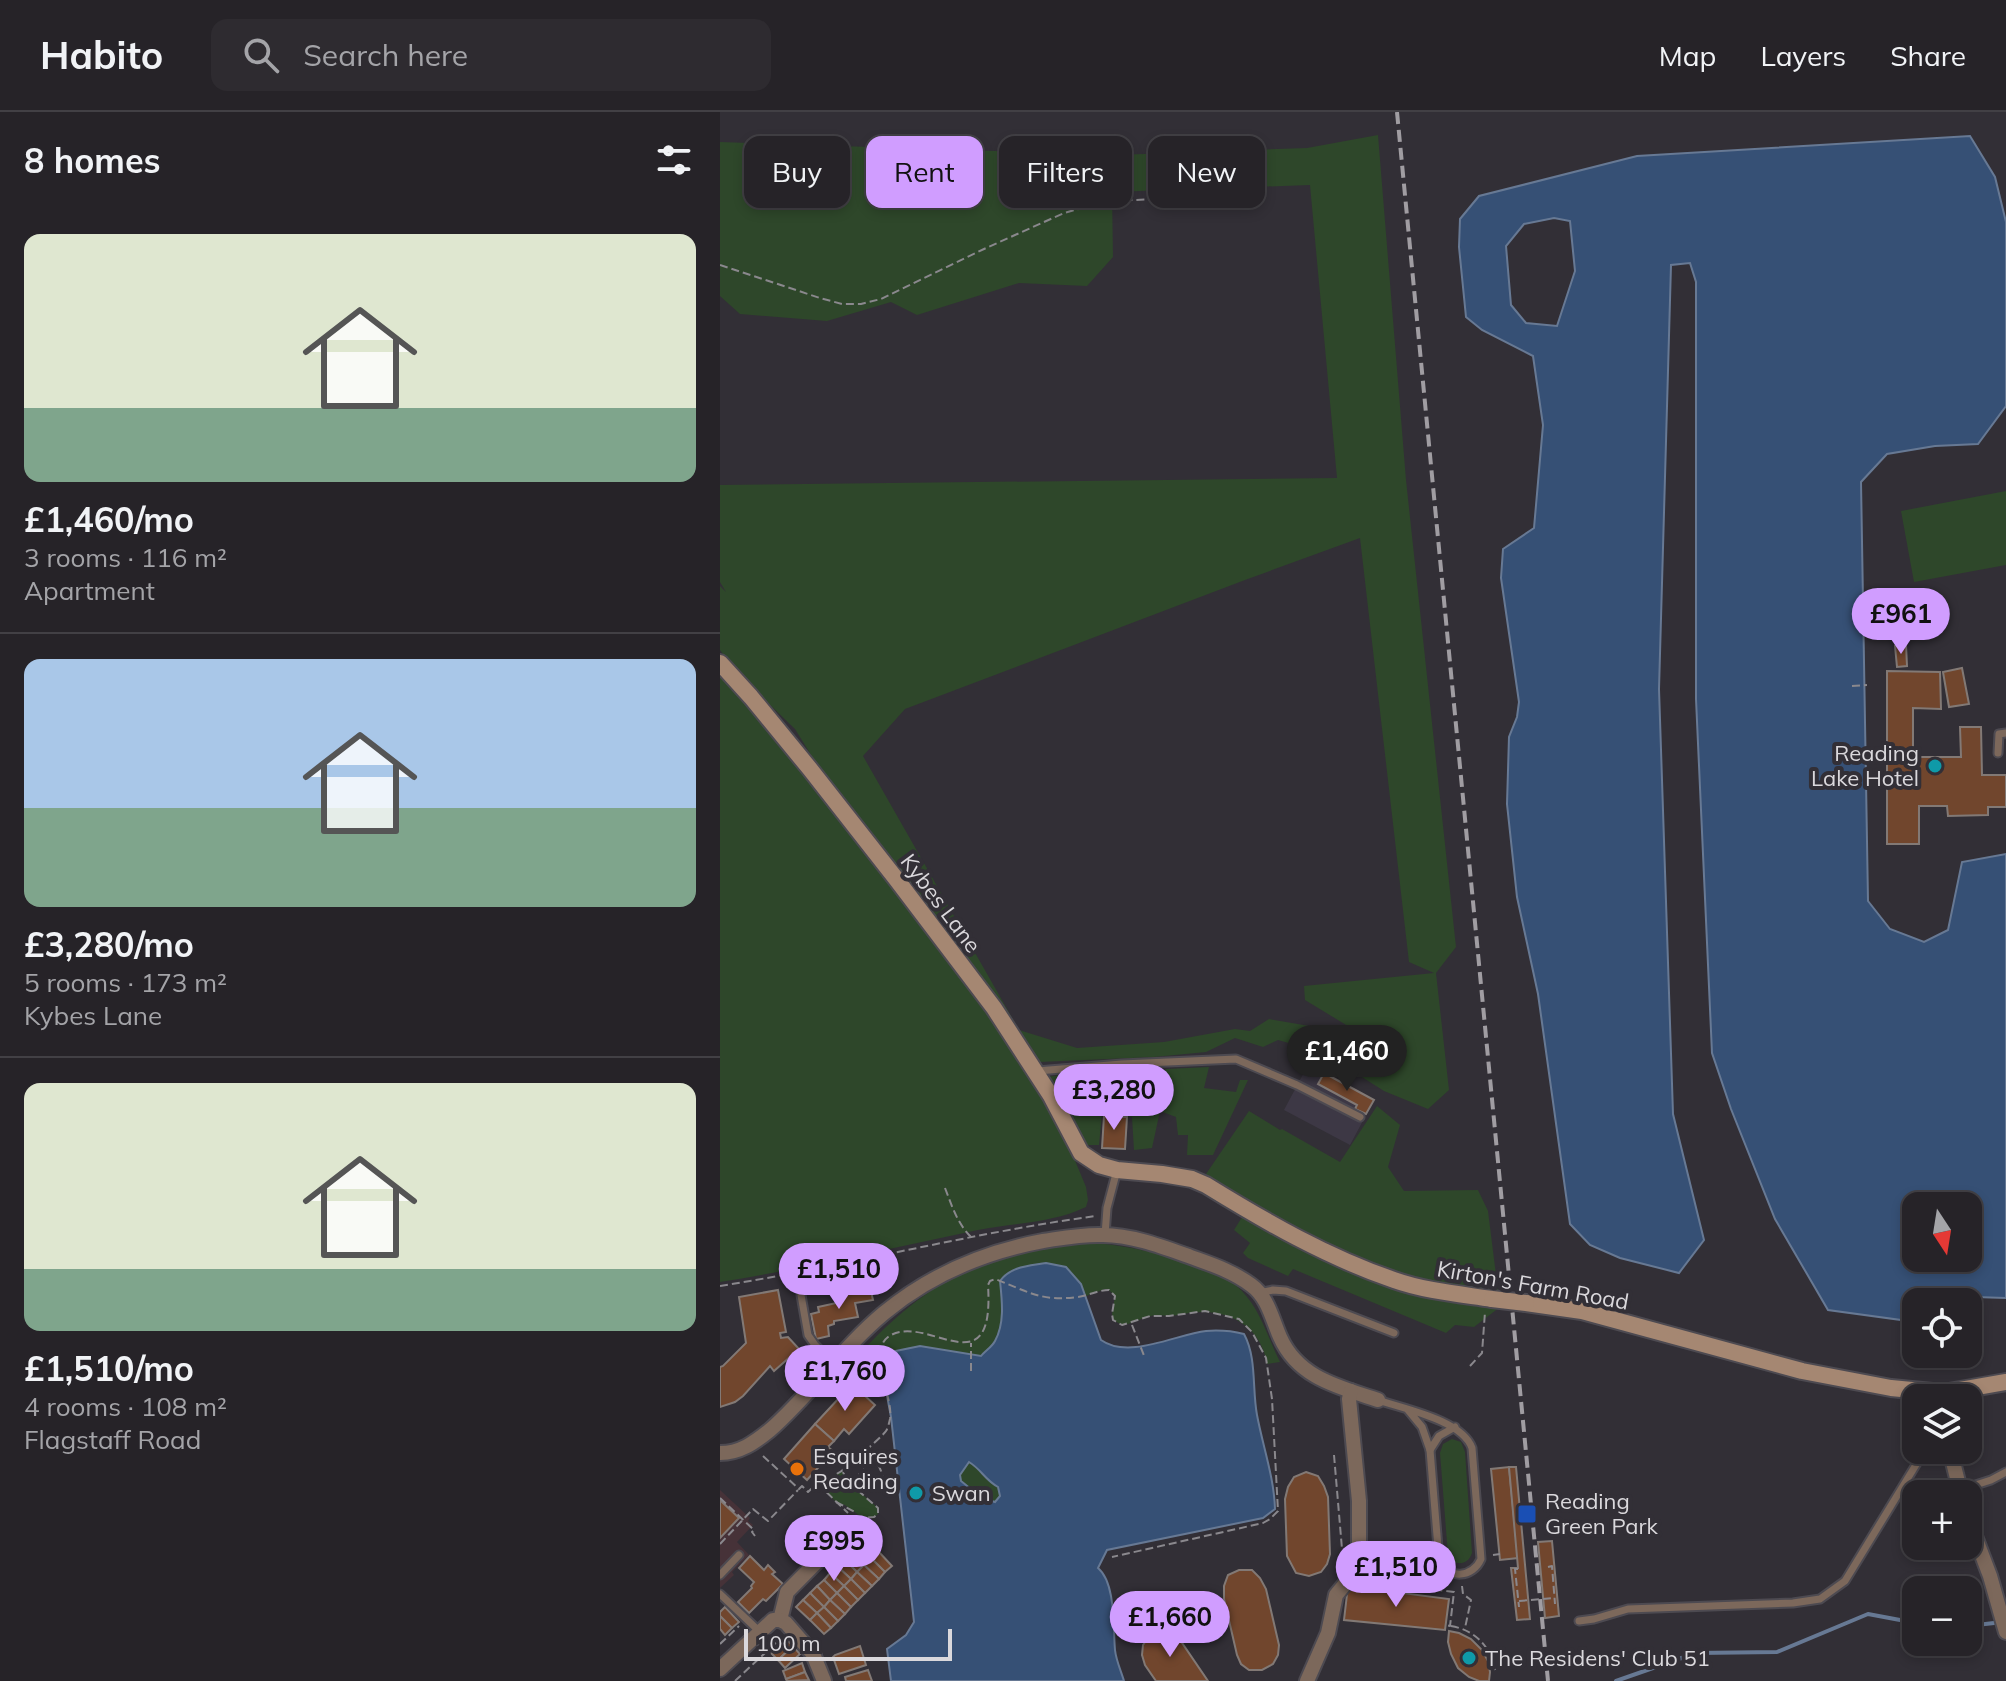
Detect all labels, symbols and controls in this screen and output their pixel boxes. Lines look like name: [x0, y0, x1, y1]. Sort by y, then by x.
search box: [211, 19, 771, 91]
text: Habito: [40, 31, 163, 79]
icon: search: [239, 33, 283, 77]
text: Search here: [303, 36, 468, 74]
text: Map: [1659, 38, 1716, 73]
text: Layers: [1760, 38, 1846, 73]
text: Share: [1890, 38, 1966, 73]
chip: Buy: [744, 136, 850, 208]
chip: Rent: [866, 136, 983, 208]
chip: Filters: [999, 136, 1132, 208]
chip: New: [1148, 136, 1265, 208]
icon: filters: [652, 138, 696, 182]
text: 8 homes: [24, 139, 161, 182]
icon: home: [288, 286, 432, 430]
text: £1,460/mo: [24, 498, 194, 541]
text: 3 rooms · 116 m²: [24, 541, 227, 574]
text: Apartment: [24, 574, 155, 607]
pin: £961: [1854, 588, 1948, 656]
text: £961: [1870, 597, 1932, 630]
icon: home: [288, 711, 432, 855]
place label: Reading Lake Hotel: [1811, 739, 1919, 792]
marker: Reading Lake Hotel: [1926, 757, 1944, 775]
street label: Kybes Lane: [895, 848, 987, 958]
text: £3,280/mo: [24, 923, 194, 966]
text: 5 rooms · 173 m²: [24, 966, 227, 999]
text: Kybes Lane: [24, 999, 162, 1032]
pin: £1,460: [1282, 1025, 1412, 1093]
text: £1,460: [1305, 1034, 1389, 1067]
pin: £3,280: [1049, 1064, 1179, 1132]
text: £3,280: [1072, 1073, 1156, 1106]
icon: home: [288, 1135, 432, 1279]
north arrow: [1902, 1192, 1982, 1272]
map controls: [1902, 1192, 1982, 1656]
pin: £1,510: [774, 1243, 904, 1311]
text: £1,510: [797, 1252, 881, 1285]
street label: Kirton's Farm Road: [1435, 1254, 1631, 1316]
button: locate: [1902, 1288, 1982, 1368]
pin: £1,760: [780, 1345, 910, 1413]
text: £1,510/mo: [24, 1347, 194, 1390]
text: £1,760: [803, 1354, 887, 1387]
button: layers: [1902, 1384, 1982, 1464]
text: 4 rooms · 108 m²: [24, 1390, 227, 1423]
text: Flagstaff Road: [24, 1423, 201, 1456]
place label: Esquires Reading: [813, 1442, 899, 1495]
marker: Esquires Reading: [788, 1460, 806, 1478]
place label: Swan: [932, 1479, 991, 1507]
button: +: [1902, 1480, 1982, 1560]
marker: Swan: [907, 1484, 925, 1502]
place label: Reading Green Park: [1545, 1487, 1658, 1540]
marker: Reading Green Park: [1516, 1503, 1538, 1525]
pin: £995: [787, 1515, 881, 1583]
text: £995: [803, 1524, 865, 1557]
pin: £1,510: [1331, 1541, 1461, 1609]
text: £1,510: [1354, 1550, 1438, 1583]
button: −: [1902, 1576, 1982, 1656]
pin: £1,660: [1105, 1591, 1235, 1659]
text: £1,660: [1128, 1600, 1212, 1633]
scale bar: [744, 1625, 952, 1661]
text: 100 m: [756, 1629, 821, 1657]
place label: The Residens' Club 51: [1485, 1644, 1710, 1672]
marker: The Residens' Club 51: [1460, 1649, 1478, 1667]

